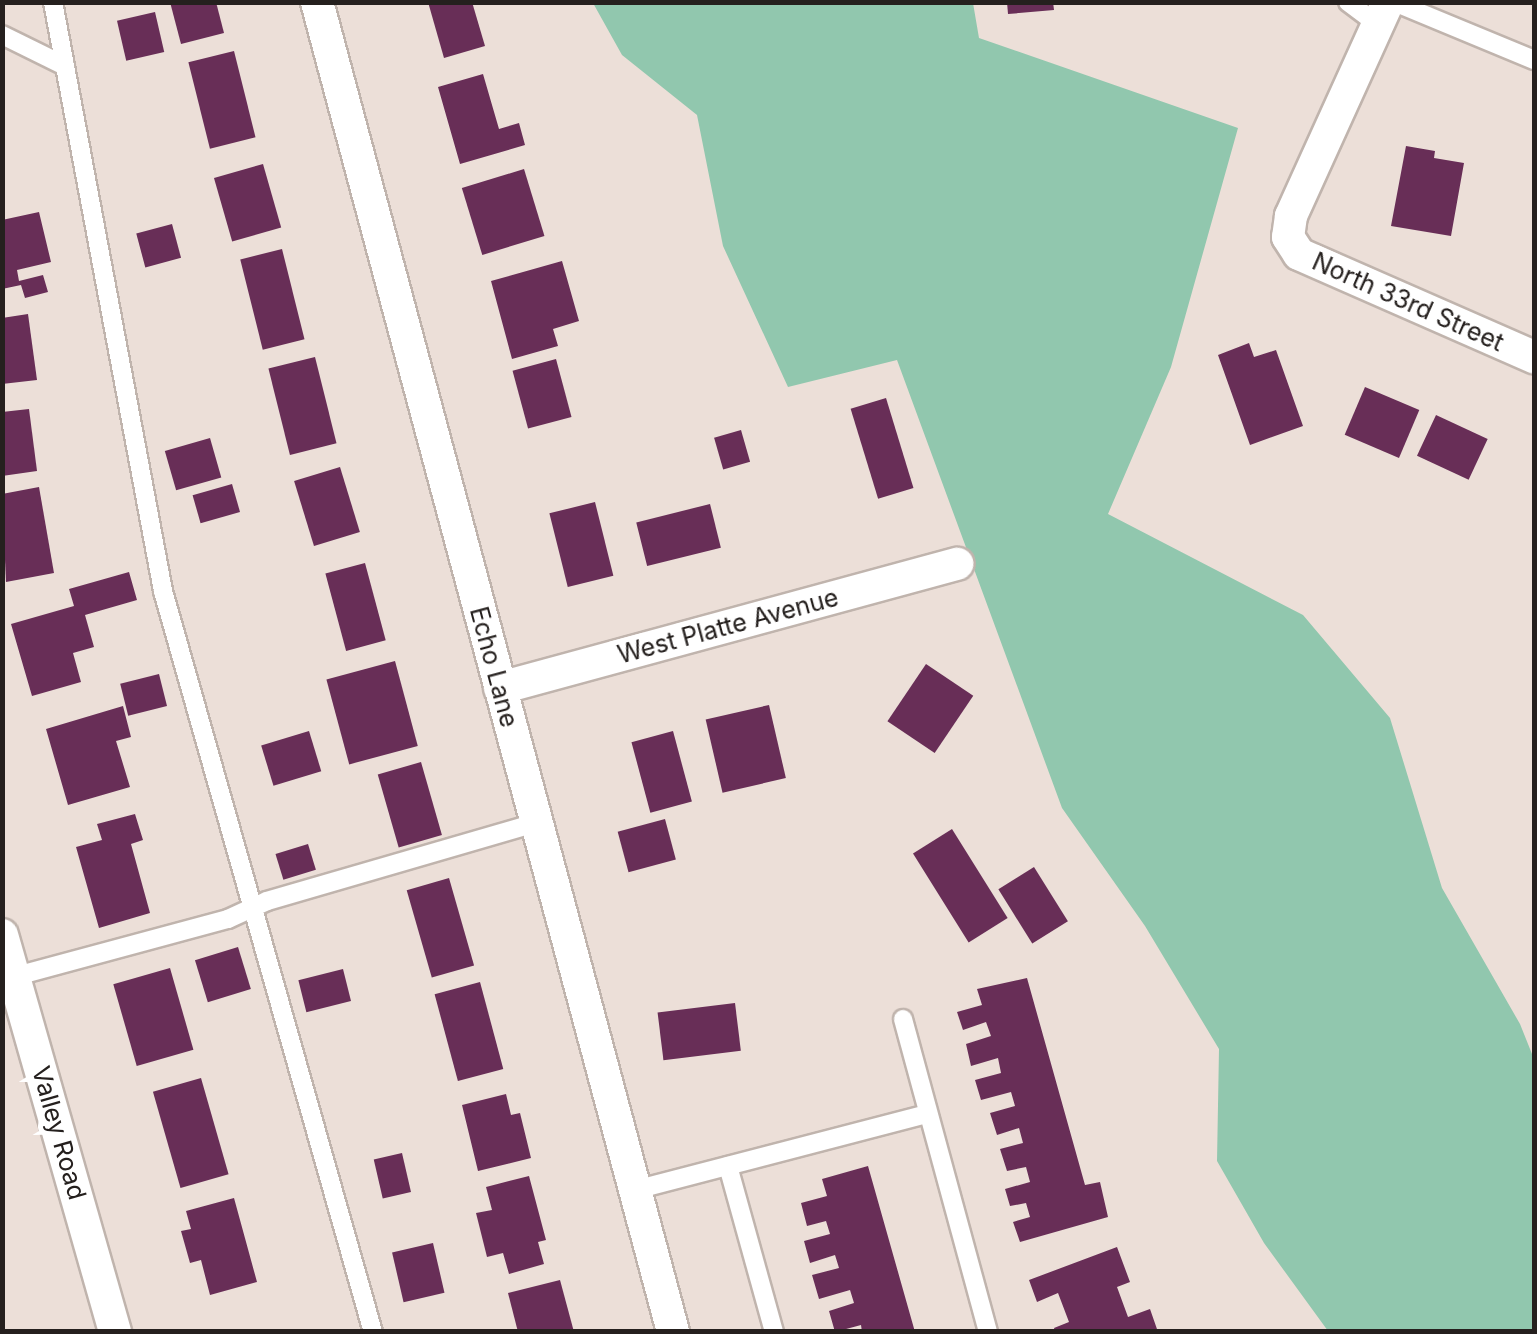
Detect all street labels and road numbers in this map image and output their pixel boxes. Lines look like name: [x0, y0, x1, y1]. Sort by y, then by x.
street label: North 33rd Street: [1308, 246, 1508, 358]
street label: West Platte Avenue: [614, 582, 842, 670]
street label: Echo Lane: [464, 603, 524, 731]
street label: Valley Road: [26, 1063, 92, 1203]

